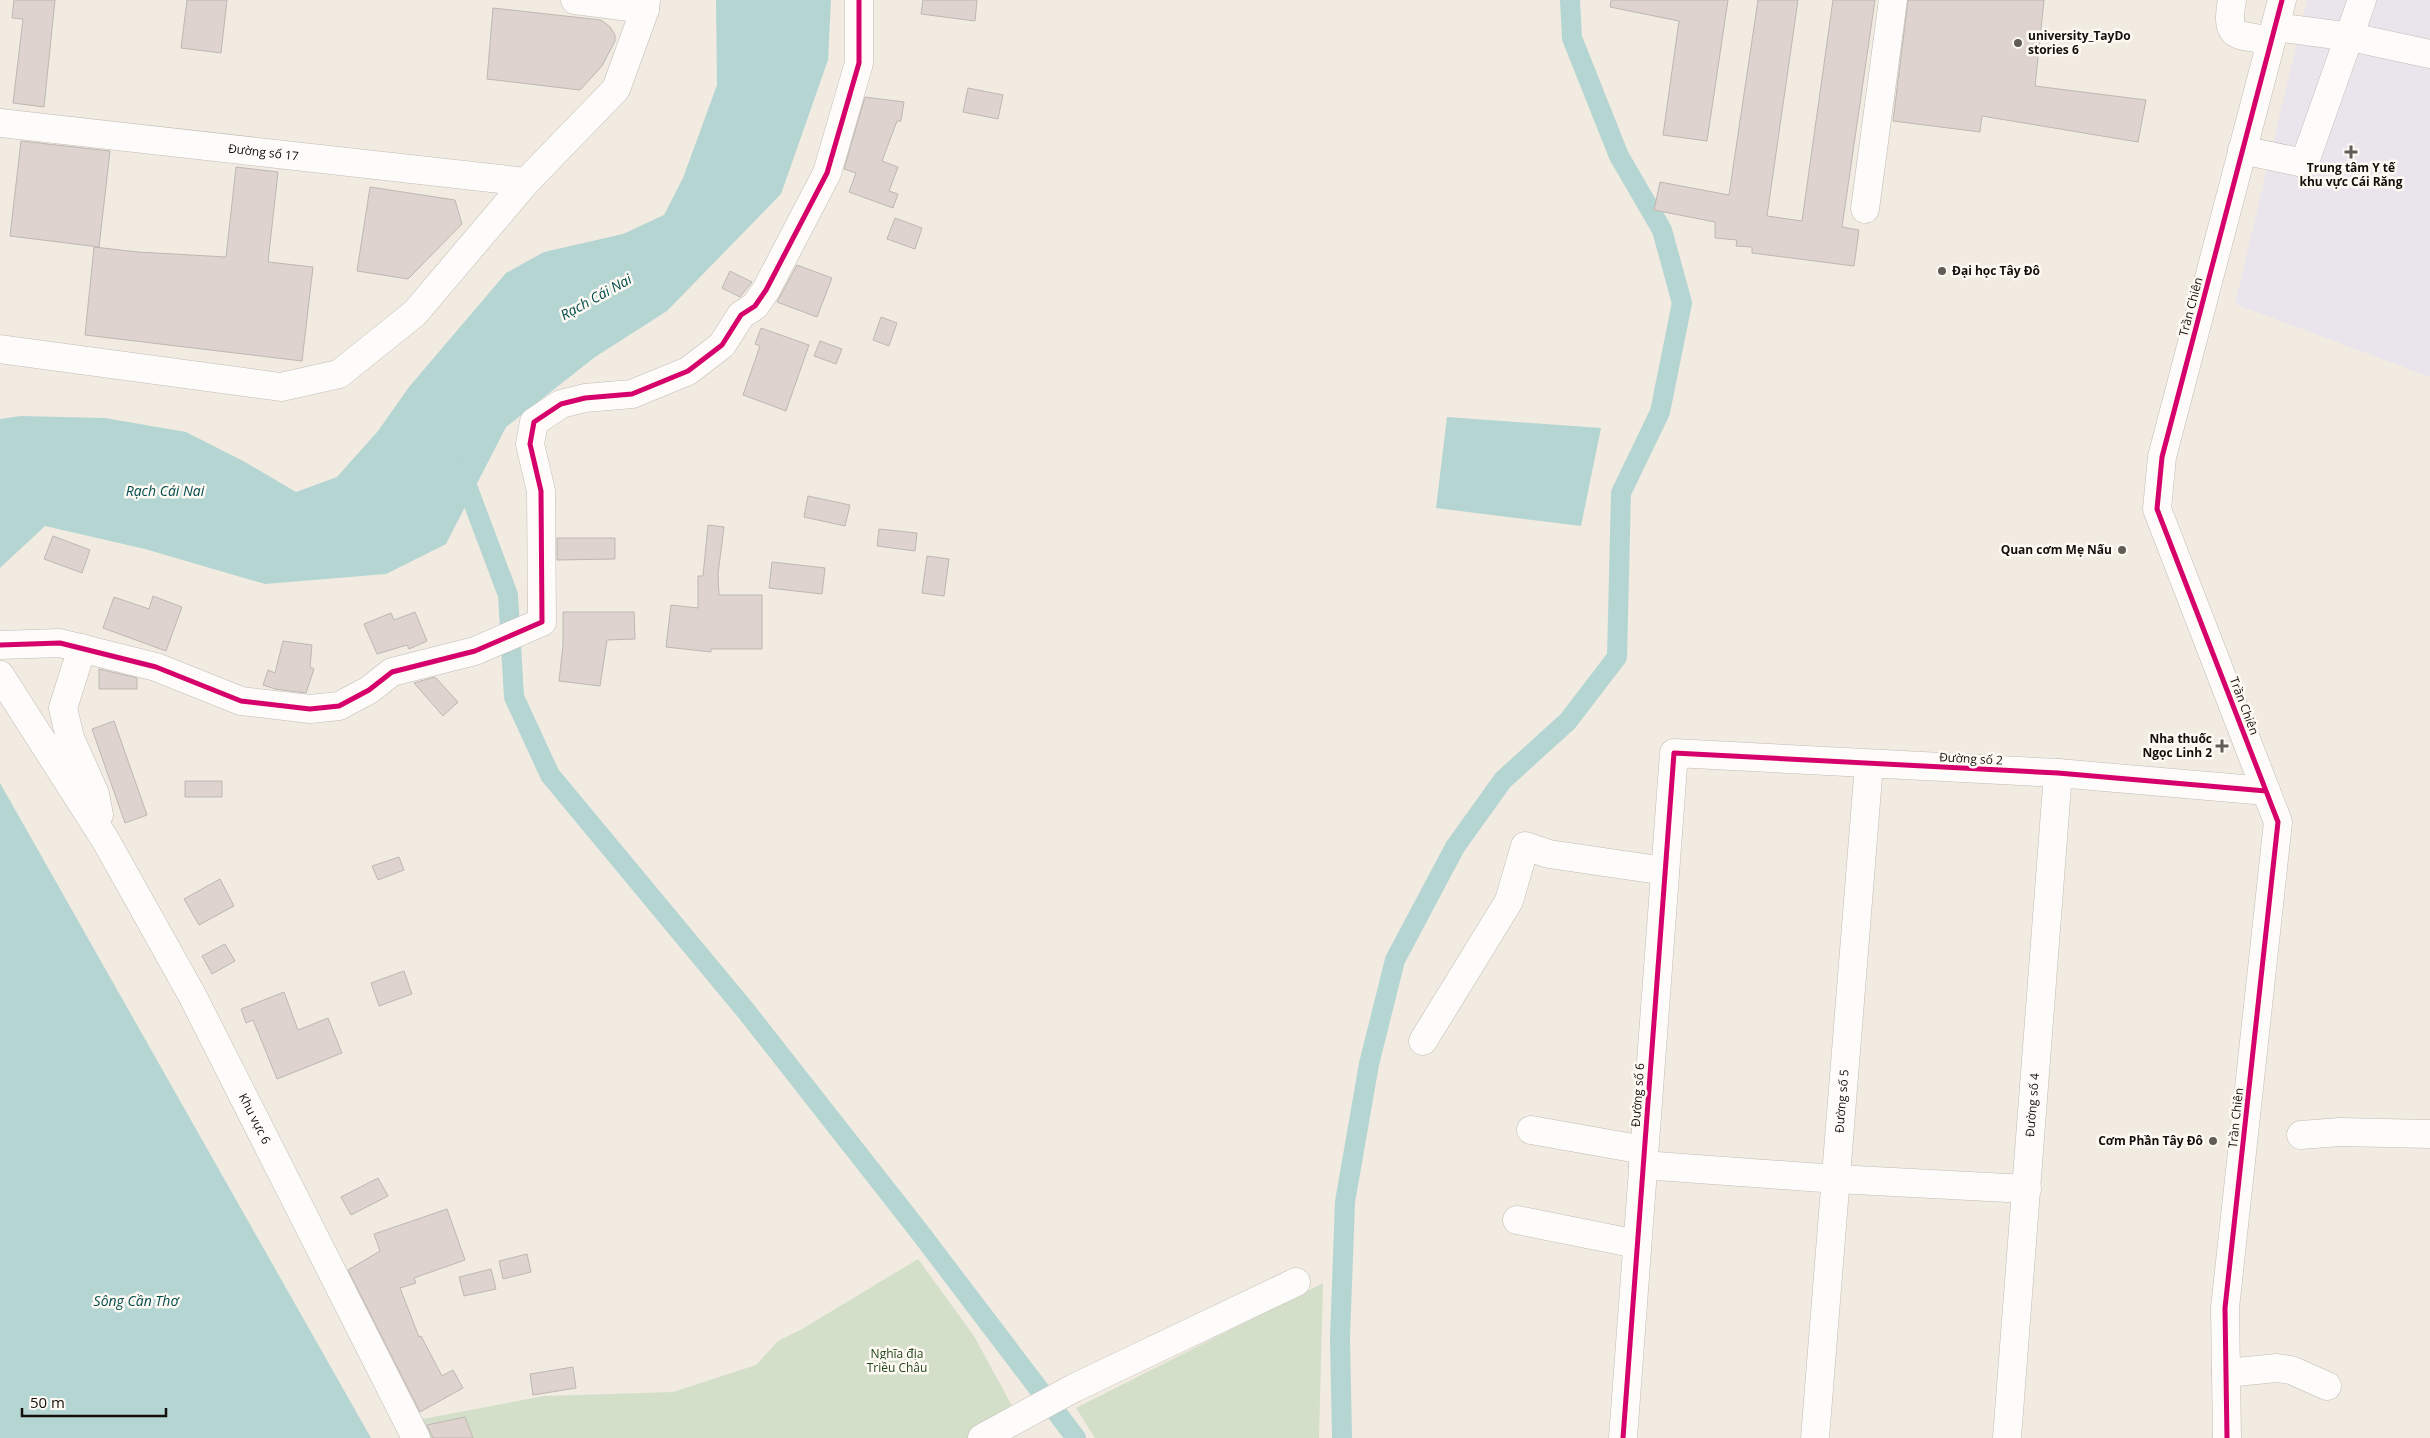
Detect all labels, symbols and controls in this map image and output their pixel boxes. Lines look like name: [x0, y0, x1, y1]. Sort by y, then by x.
place label: university_TayDo stories 6: [2028, 27, 2131, 58]
marker: university_TayDo stories 6: [2012, 37, 2024, 49]
street label: Đường số 17: [227, 140, 300, 164]
marker: Trung tâm Y tế khu vực Cái Răng: [2344, 145, 2358, 159]
place label: Trung tâm Y tế khu vực Cái Răng: [2299, 159, 2403, 190]
place label: Đại học Tây Đô: [1952, 262, 2040, 279]
marker: Đại học Tây Đô: [1936, 265, 1948, 277]
water label: Rạch Cái Nai: [557, 269, 635, 324]
street label: Trần Chiên: [2174, 275, 2207, 338]
water label: Rạch Cái Nai: [126, 481, 205, 500]
place label: Quan cơm Mẹ Nấu: [2001, 541, 2112, 558]
marker: Quan cơm Mẹ Nấu: [2116, 544, 2128, 556]
street label: Trần Chiên: [2226, 674, 2263, 737]
place label: Nha thuốc Ngọc Linh 2: [2143, 730, 2212, 761]
marker: Nha thuốc Ngọc Linh 2: [2216, 740, 2228, 752]
street label: Đường số 2: [1939, 748, 2004, 769]
street label: Đường số 6: [1627, 1062, 1648, 1127]
street label: Đường số 5: [1830, 1068, 1853, 1134]
street label: Đường số 4: [2021, 1072, 2043, 1137]
street label: Trần Chiên: [2224, 1087, 2247, 1149]
street label: Khu vực 6: [235, 1090, 275, 1147]
place label: Cơm Phần Tây Đô: [2098, 1132, 2203, 1149]
marker: Cơm Phần Tây Đô: [2207, 1135, 2219, 1147]
water label: Sông Cần Thơ: [94, 1291, 180, 1310]
park label: Nghĩa địa Triều Châu: [867, 1345, 927, 1376]
scale bar: [22, 1386, 166, 1418]
text: 50 m: [30, 1392, 65, 1412]

